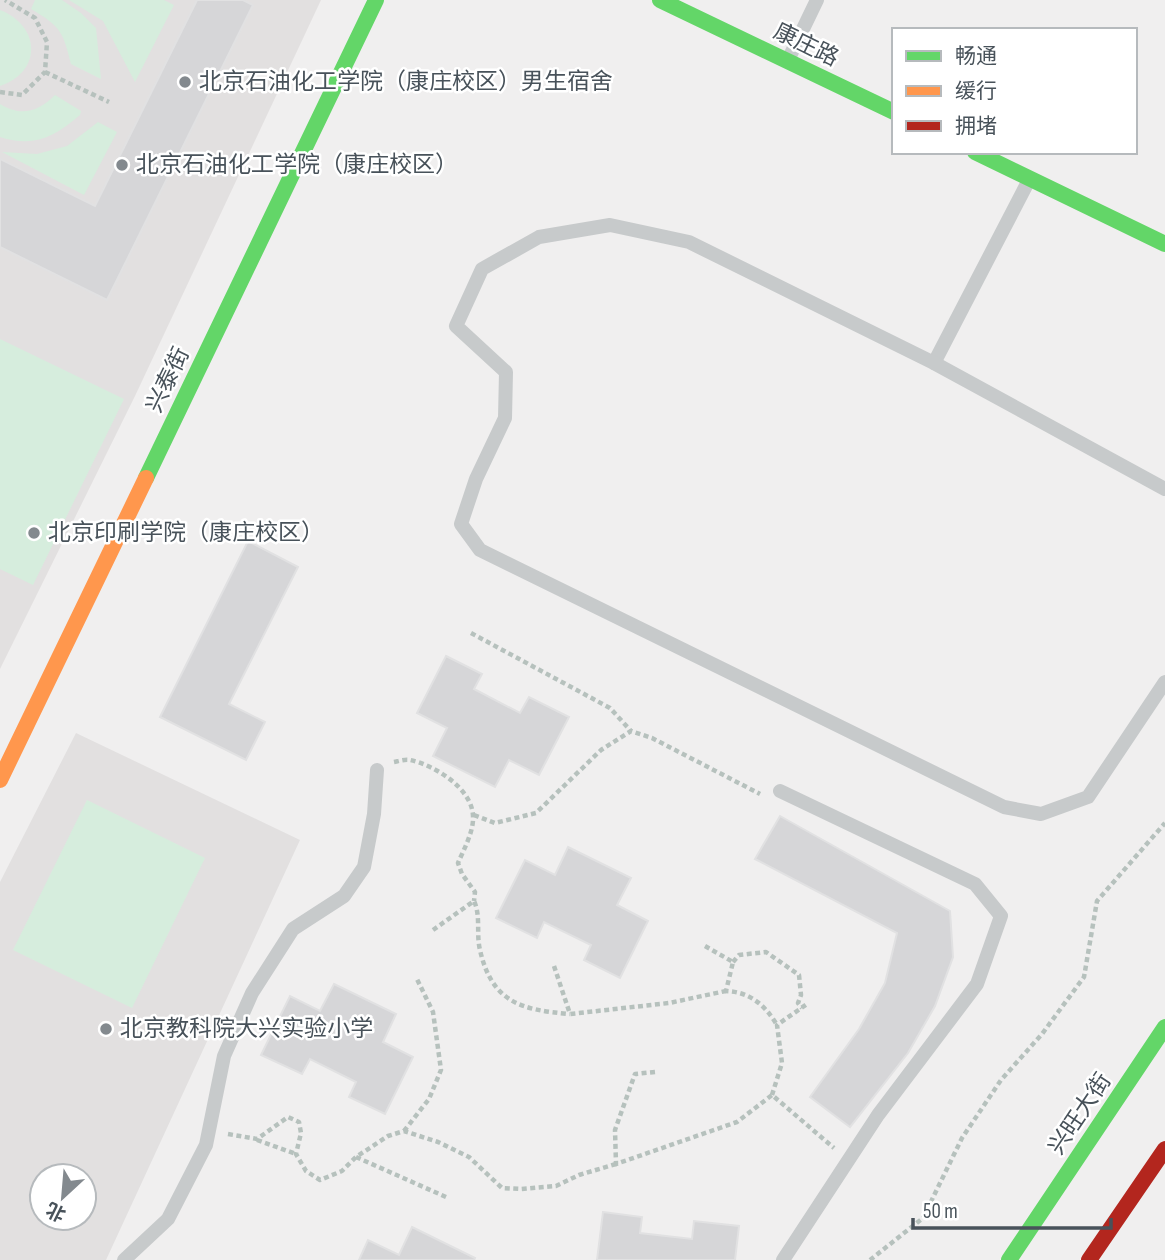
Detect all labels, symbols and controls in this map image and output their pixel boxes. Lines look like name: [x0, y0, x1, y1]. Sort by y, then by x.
street label: 康庄路: [769, 17, 843, 73]
legend: [892, 28, 1137, 154]
text: 畅通: [955, 44, 997, 69]
place label: 北京石油化工学院（康庄校区）男生宿舍: [199, 68, 613, 96]
marker: 北京石油化工学院（康庄校区）男生宿舍: [177, 74, 193, 90]
text: 缓行: [955, 79, 997, 104]
text: 拥堵: [955, 114, 997, 139]
place label: 北京石油化工学院（康庄校区）: [136, 151, 458, 179]
marker: 北京石油化工学院（康庄校区）: [114, 157, 130, 173]
street label: 兴泰街: [140, 343, 196, 417]
place label: 北京印刷学院（康庄校区）: [48, 519, 324, 547]
marker: 北京印刷学院（康庄校区）: [26, 525, 42, 541]
place label: 北京教科院大兴实验小学: [120, 1015, 373, 1043]
marker: 北京教科院大兴实验小学: [98, 1021, 114, 1037]
street label: 兴旺大街: [1043, 1068, 1117, 1160]
north arrow: [28, 1162, 98, 1232]
scale bar: [913, 1186, 1111, 1230]
text: 北: [43, 1196, 70, 1225]
text: 50 m: [923, 1199, 958, 1224]

